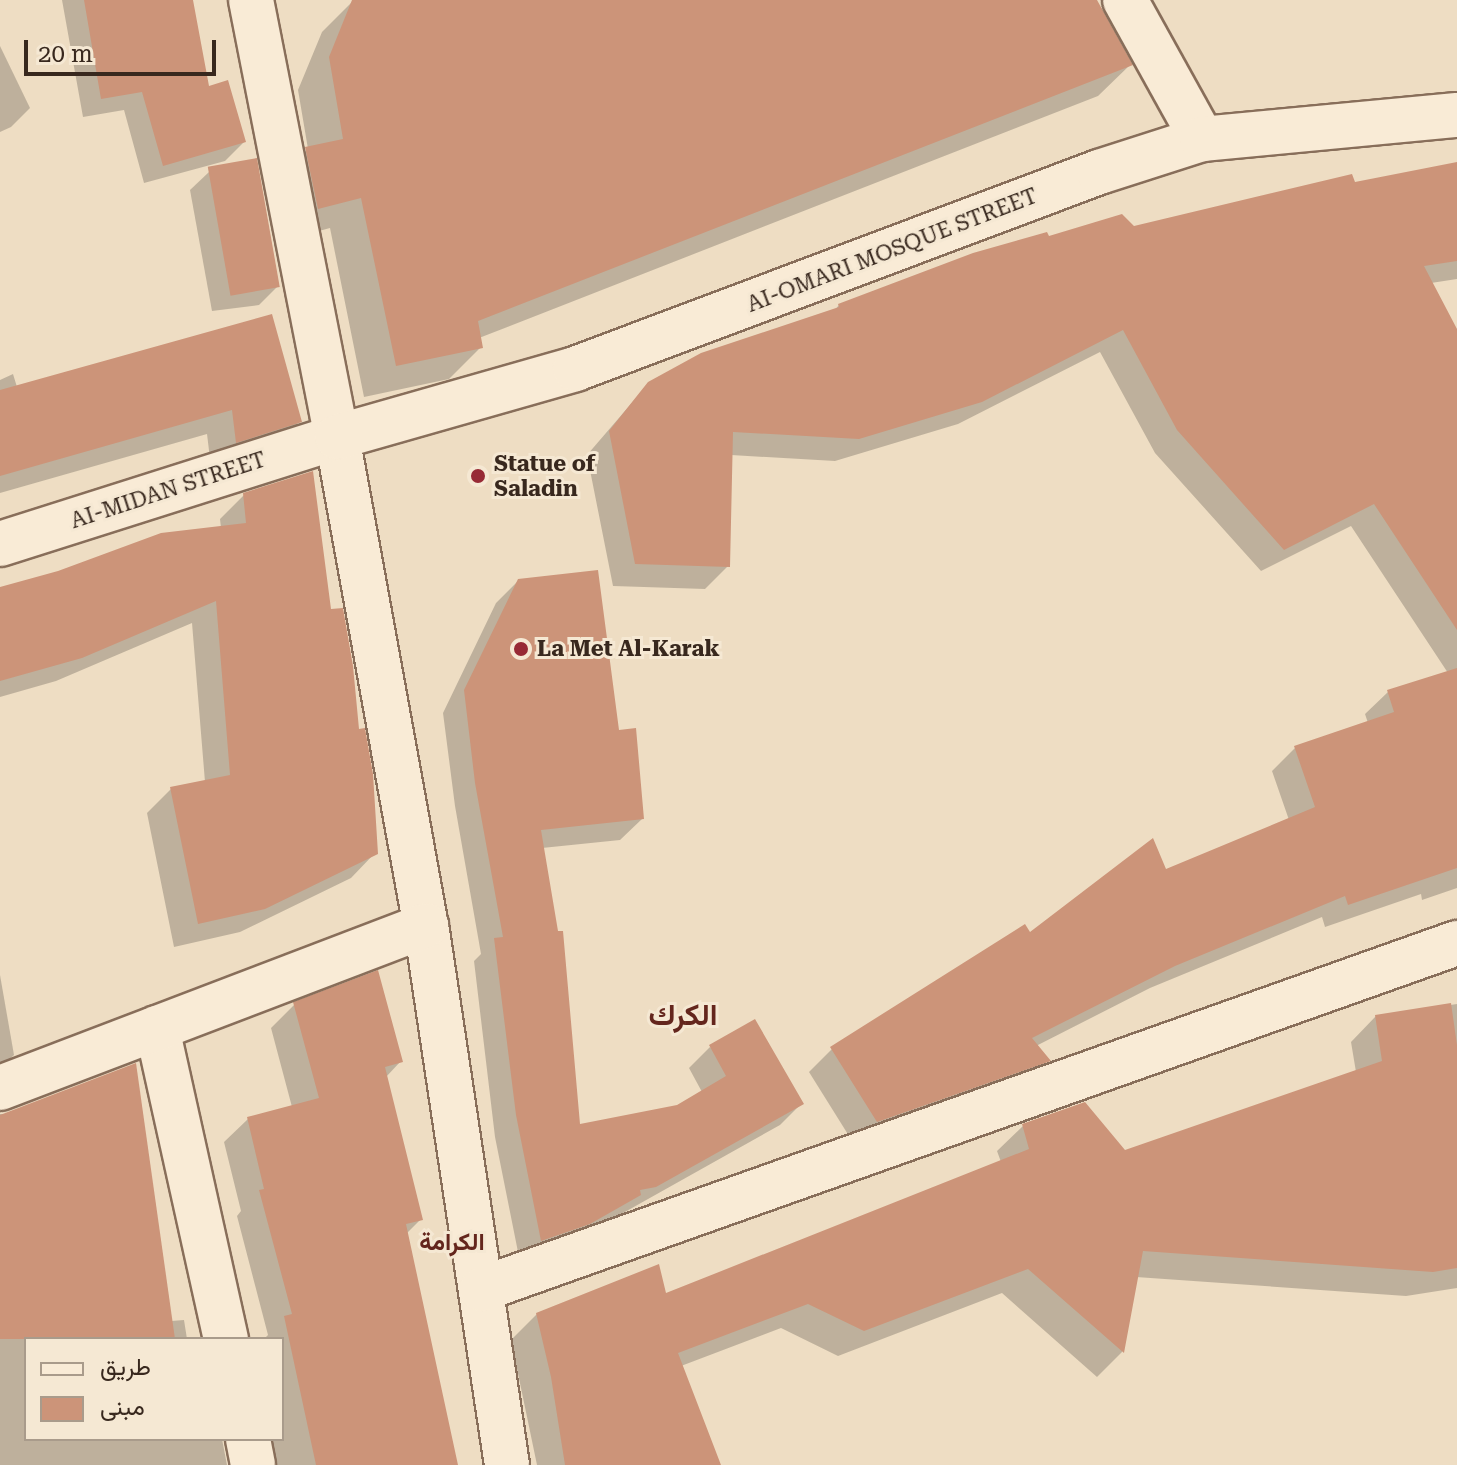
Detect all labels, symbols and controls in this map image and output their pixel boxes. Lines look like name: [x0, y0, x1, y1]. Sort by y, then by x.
scale bar: [28, 24, 220, 74]
text: 20 m: [38, 40, 93, 68]
street label: AI-OMARI MOSQUE STREET: [743, 182, 1041, 318]
street label: AI-MIDAN STREET: [67, 446, 269, 534]
place label: Statue of Saladin: [494, 450, 595, 502]
marker: Statue of Saladin: [469, 467, 487, 485]
place label: La Met Al-Karak: [537, 636, 720, 662]
marker: La Met Al-Karak: [512, 640, 530, 658]
district label: الكرك: [648, 997, 718, 1033]
district label: الكرامة: [419, 1229, 485, 1257]
legend: [24, 1337, 284, 1441]
text: طريق: [100, 1353, 151, 1381]
text: مبنى: [100, 1393, 145, 1421]

